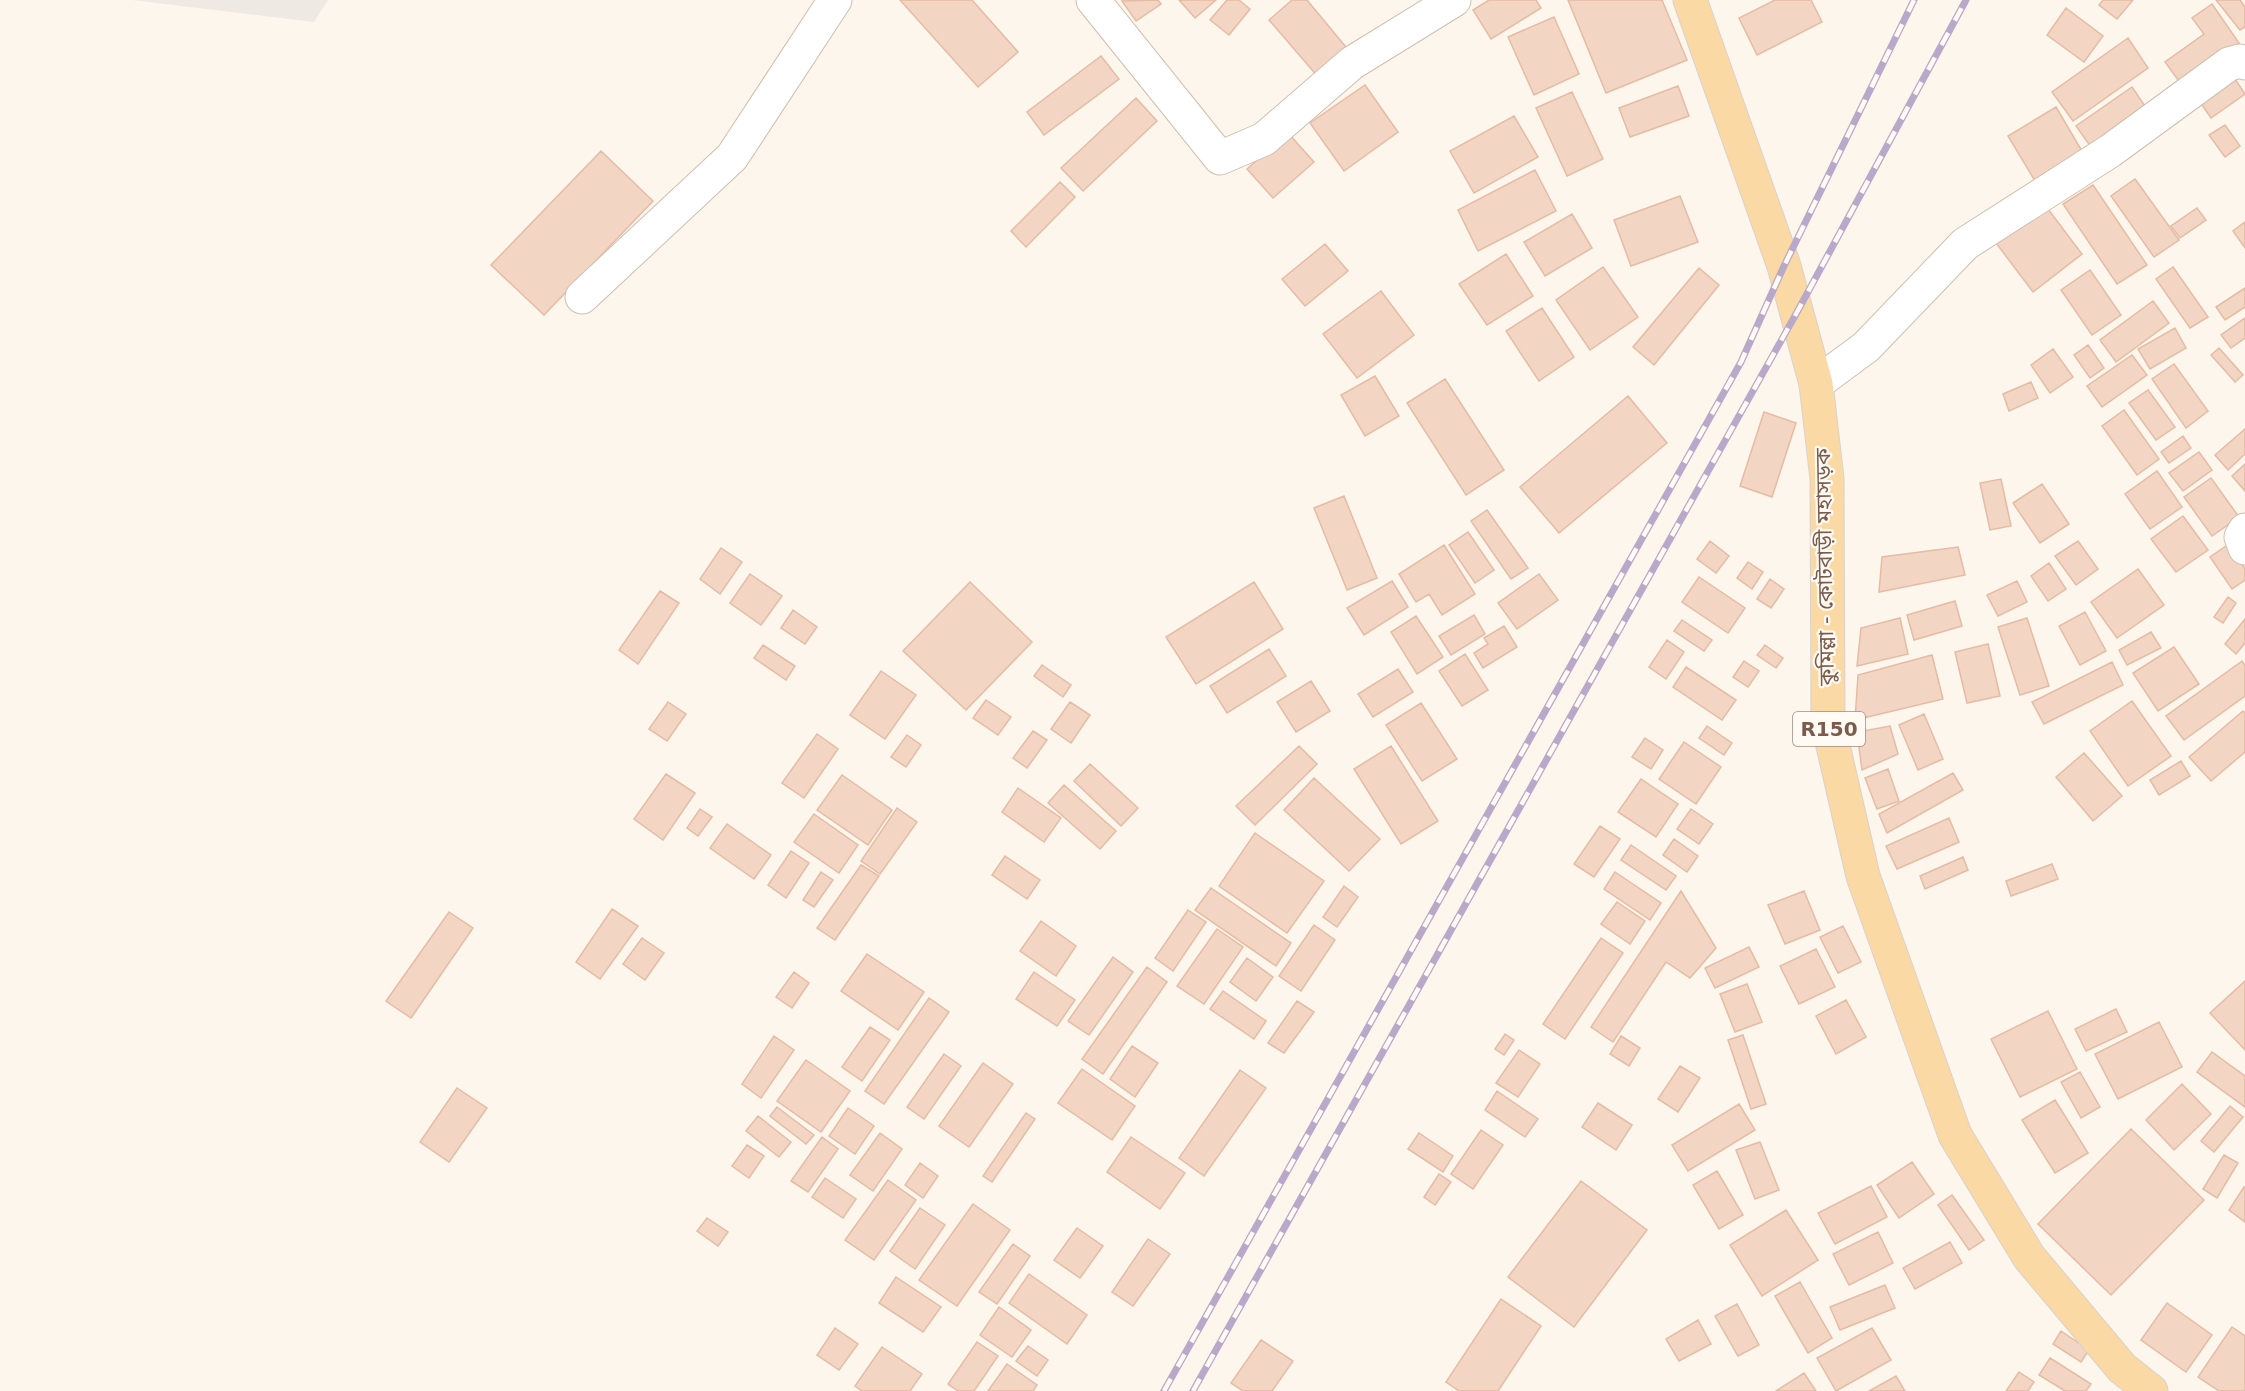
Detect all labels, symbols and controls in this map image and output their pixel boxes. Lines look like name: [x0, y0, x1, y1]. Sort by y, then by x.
street label: কুমিল্লা - কোটবাড়ী মহাসড়ক: [1811, 447, 1839, 687]
road number: R150: [1793, 712, 1865, 746]

